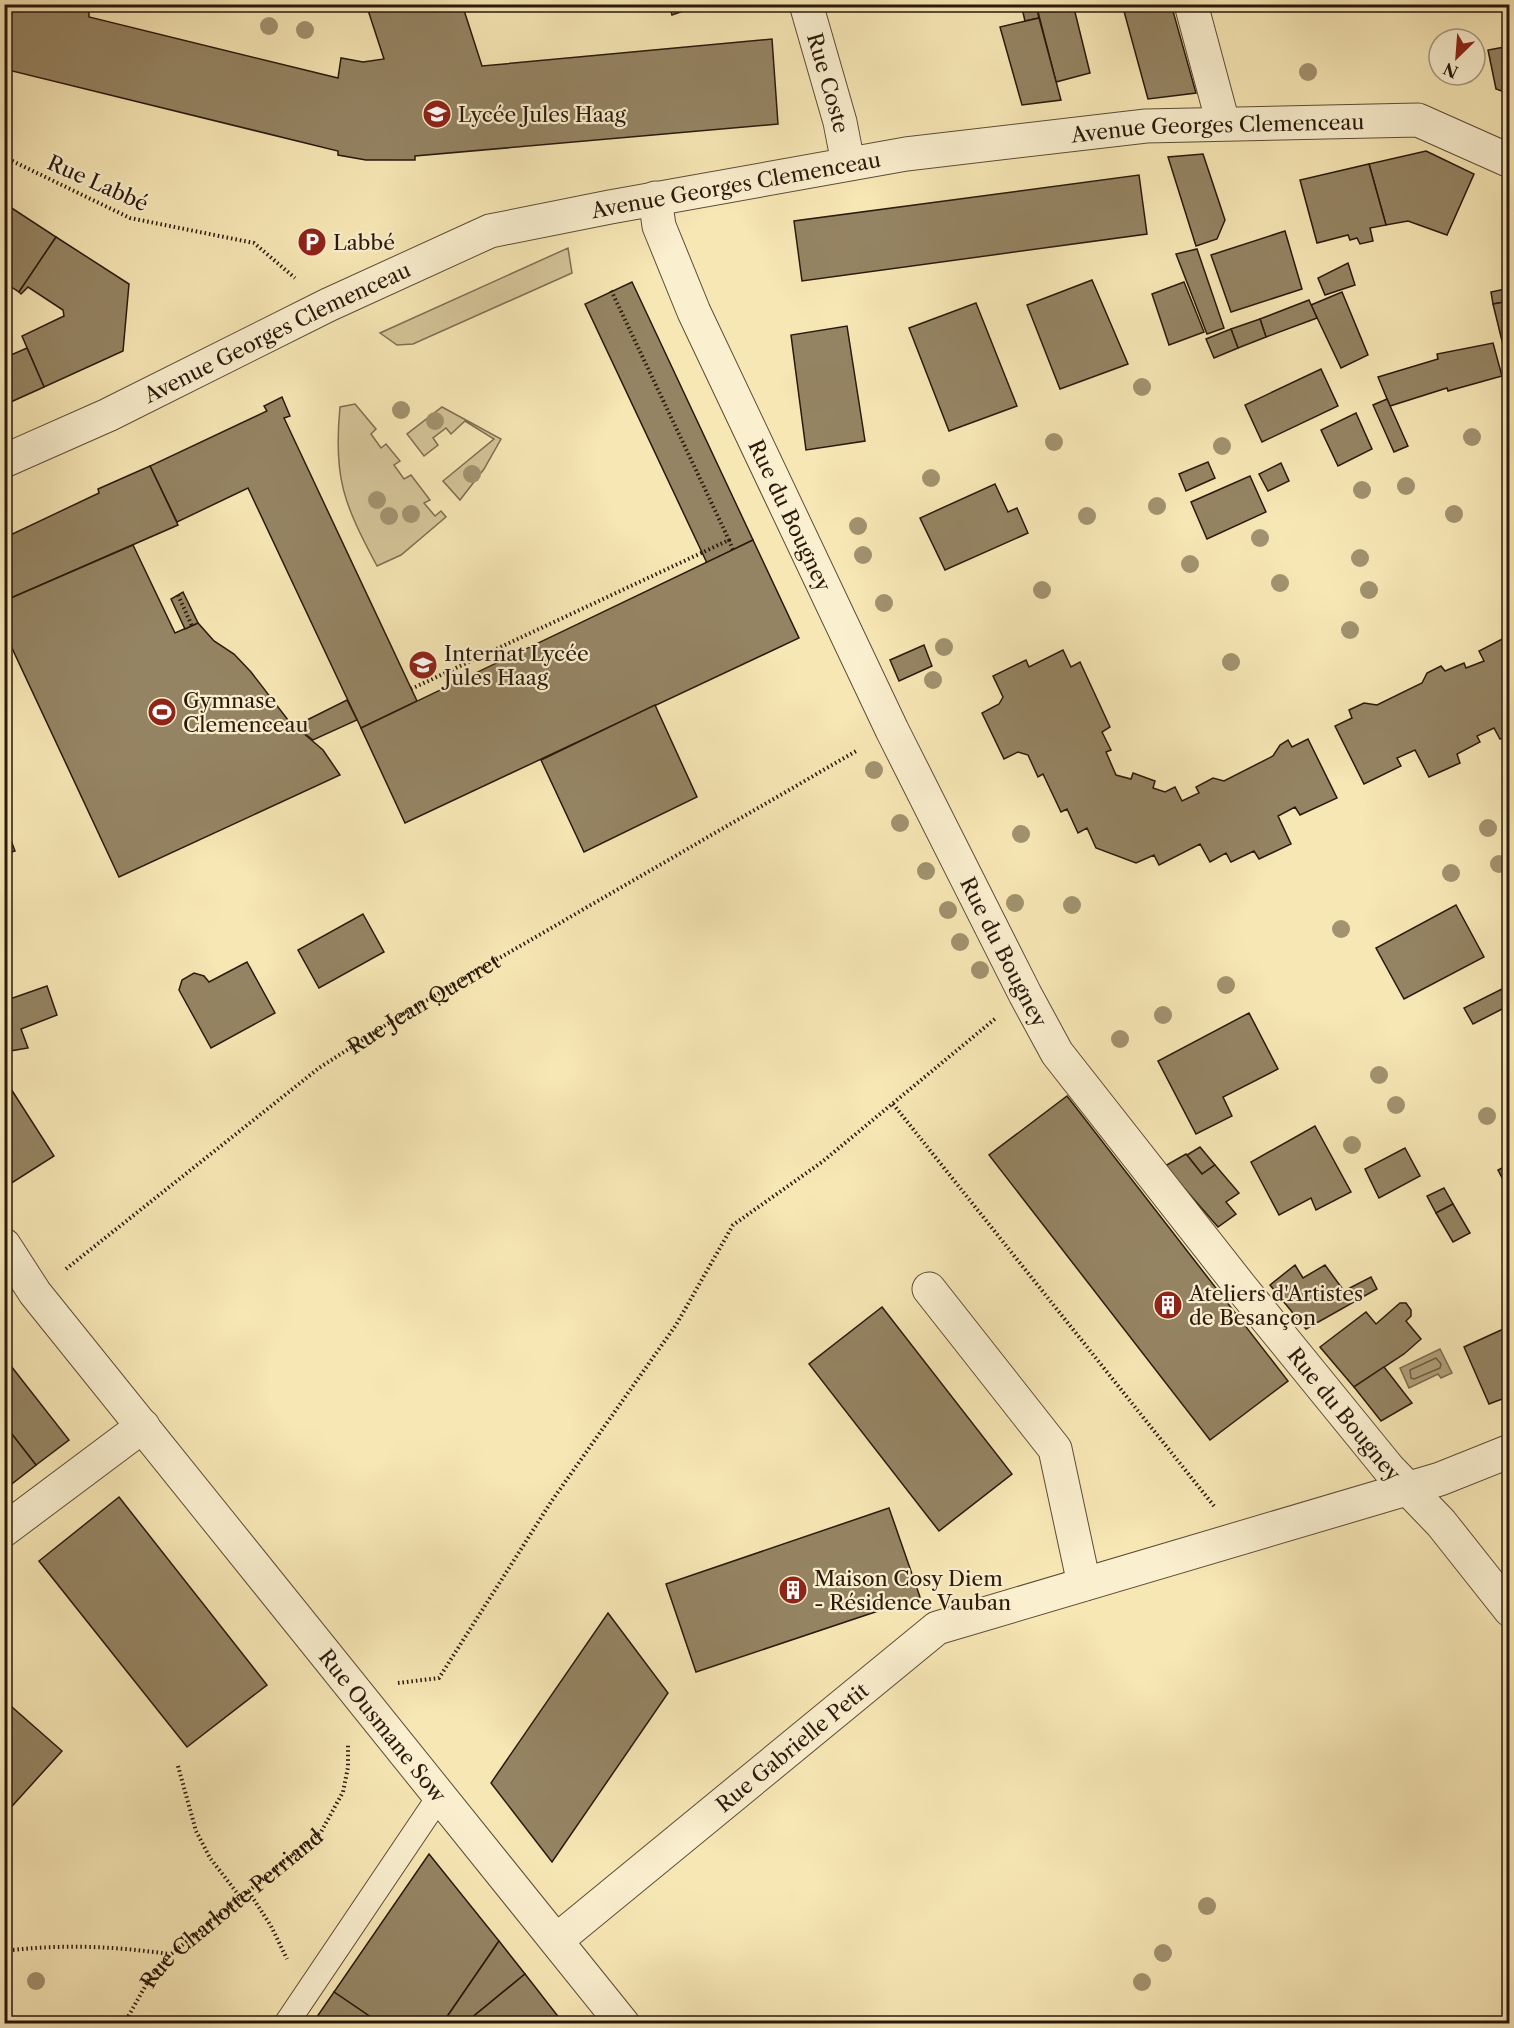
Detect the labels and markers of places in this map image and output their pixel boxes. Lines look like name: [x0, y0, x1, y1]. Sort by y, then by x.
school or university icon: Lycée Jules Haag: [421, 98, 453, 130]
place label: Lycée Jules Haag: [458, 102, 627, 127]
parking icon: Labbé: [296, 226, 328, 258]
place label: Labbé: [333, 230, 395, 255]
place label: Internat Lycée Jules Haag: [441, 641, 589, 690]
school or university icon: Internat Lycée Jules Haag: [407, 649, 439, 681]
place label: Gymnase Clemenceau: [183, 688, 309, 737]
sports icon: Gymnase Clemenceau: [146, 696, 178, 728]
place label: Ateliers d'Artistes de Besançon: [1188, 1281, 1363, 1330]
building icon: Ateliers d'Artistes de Besançon: [1152, 1289, 1184, 1321]
place label: Maison Cosy Diem - Résidence Vauban: [814, 1566, 1011, 1615]
building icon: Maison Cosy Diem - Résidence Vauban: [777, 1574, 809, 1606]

